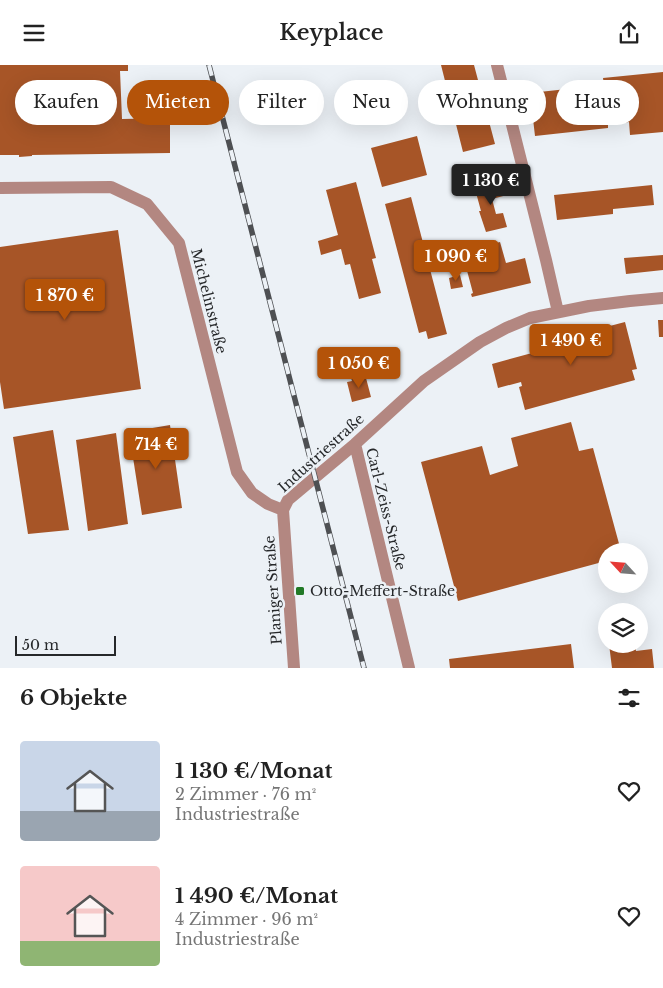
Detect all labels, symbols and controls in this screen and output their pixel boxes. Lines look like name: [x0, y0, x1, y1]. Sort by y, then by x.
icon: menu: [20, 19, 48, 47]
text: Keyplace: [279, 19, 384, 46]
icon: share: [615, 19, 643, 47]
chip: Kaufen: [15, 80, 117, 125]
chip: Mieten: [127, 80, 229, 125]
chip: Filter: [239, 80, 324, 125]
chip: Neu: [334, 80, 408, 125]
chip: Wohnung: [418, 80, 546, 125]
chip: Haus: [556, 80, 639, 125]
pin: 1 130 €: [445, 163, 537, 206]
text: 1 130 €: [463, 170, 519, 190]
pin: 1 090 €: [410, 239, 502, 282]
text: 1 090 €: [425, 246, 487, 266]
street label: Michelinstraße: [187, 247, 231, 355]
pin: 1 870 €: [19, 279, 111, 321]
text: 1 870 €: [36, 285, 94, 305]
pin: 1 490 €: [525, 323, 617, 366]
text: 1 490 €: [540, 330, 602, 350]
pin: 1 050 €: [313, 347, 405, 389]
text: 1 050 €: [328, 353, 390, 373]
street label: Industriestraße: [274, 410, 368, 496]
pin: 714 €: [121, 427, 191, 470]
text: 714 €: [135, 434, 177, 454]
street label: Carl-Zeiss-Straße: [362, 446, 410, 572]
street label: Planiger Straße: [260, 535, 286, 645]
north arrow: [598, 543, 648, 593]
map controls: [598, 543, 648, 653]
place label: Otto-Meffert-Straße: [310, 582, 455, 600]
marker: Otto-Meffert-Straße: [294, 585, 306, 597]
button: layers: [598, 603, 648, 653]
scale bar: [15, 633, 116, 656]
text: 50 m: [22, 636, 59, 654]
icon: filters: [615, 684, 643, 712]
text: 6 Objekte: [20, 685, 127, 711]
text: 1 130 €/Monat: [175, 758, 333, 784]
icon: home: [60, 761, 120, 821]
icon: heart: [615, 777, 643, 805]
text: 2 Zimmer · 76 m²: [175, 784, 316, 804]
text: Industriestraße: [175, 804, 300, 824]
text: 1 490 €/Monat: [175, 883, 338, 909]
icon: home: [60, 886, 120, 946]
icon: heart: [615, 902, 643, 930]
text: 4 Zimmer · 96 m²: [175, 909, 318, 929]
text: Industriestraße: [175, 929, 300, 949]

